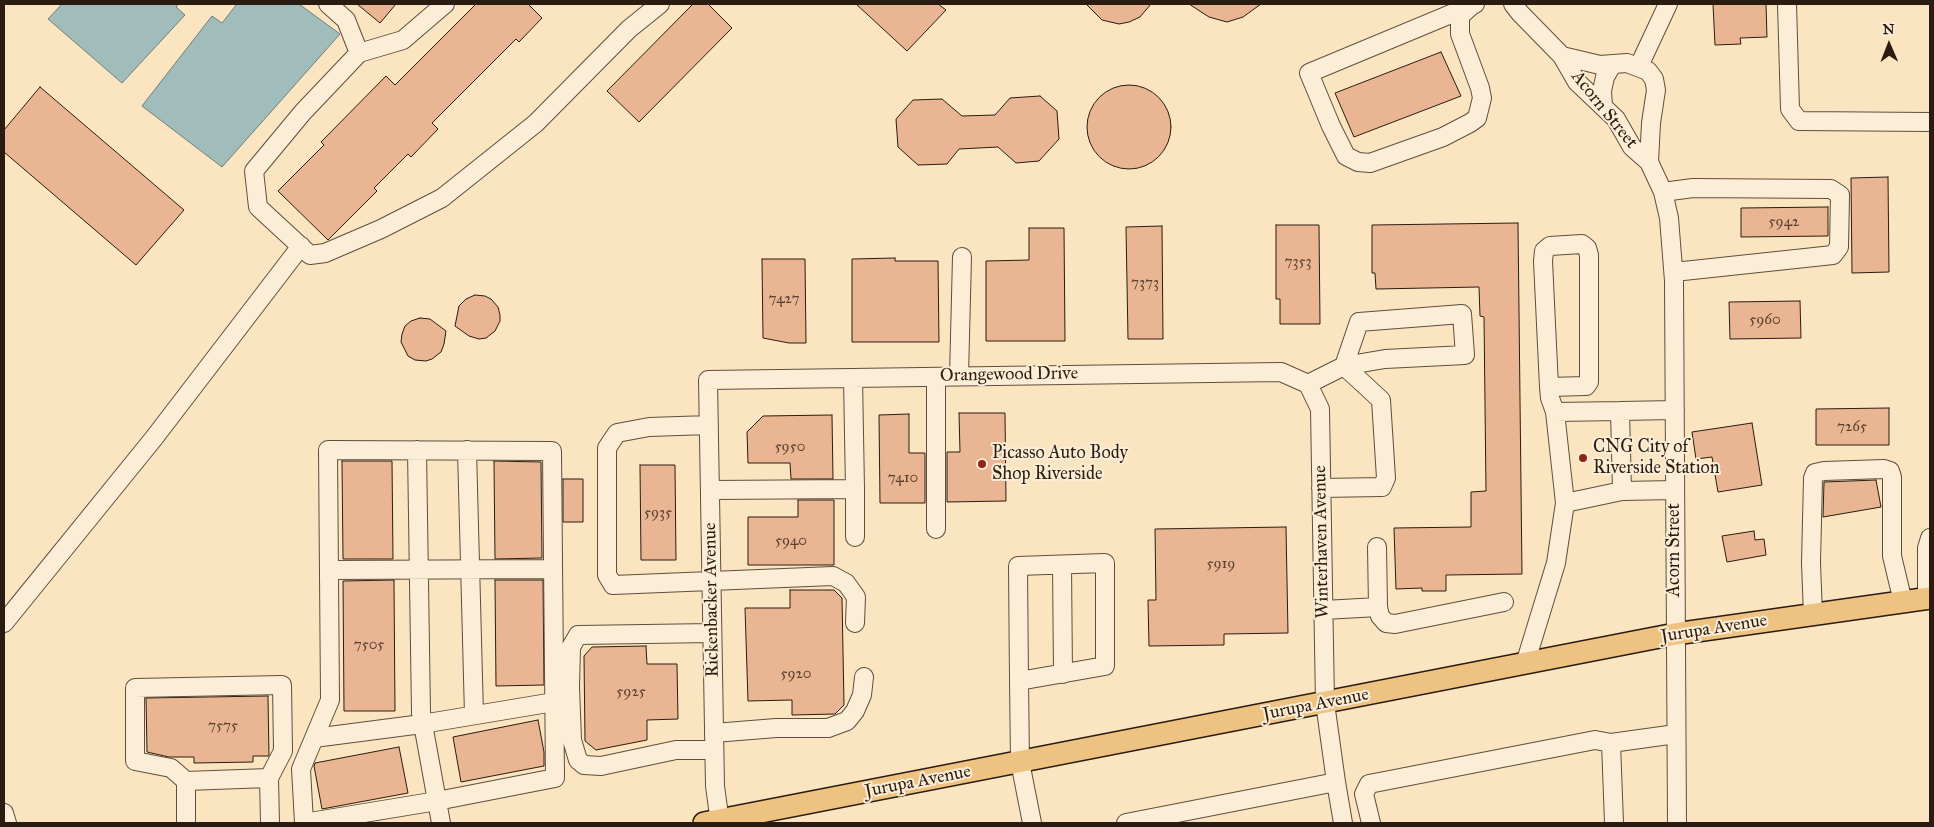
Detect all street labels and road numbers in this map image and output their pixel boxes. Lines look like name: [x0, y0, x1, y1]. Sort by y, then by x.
street label: Acorn Street: [1566, 67, 1642, 153]
street label: Orangewood Drive: [940, 363, 1078, 387]
street label: Winterhaven Avenue: [1310, 465, 1334, 619]
street label: Acorn Street: [1664, 503, 1686, 597]
street label: Rickenbacker Avenue: [700, 522, 724, 678]
street label: Jurupa Avenue: [1659, 610, 1769, 648]
street label: Jurupa Avenue: [1261, 684, 1371, 726]
street label: Jurupa Avenue: [863, 761, 973, 803]

